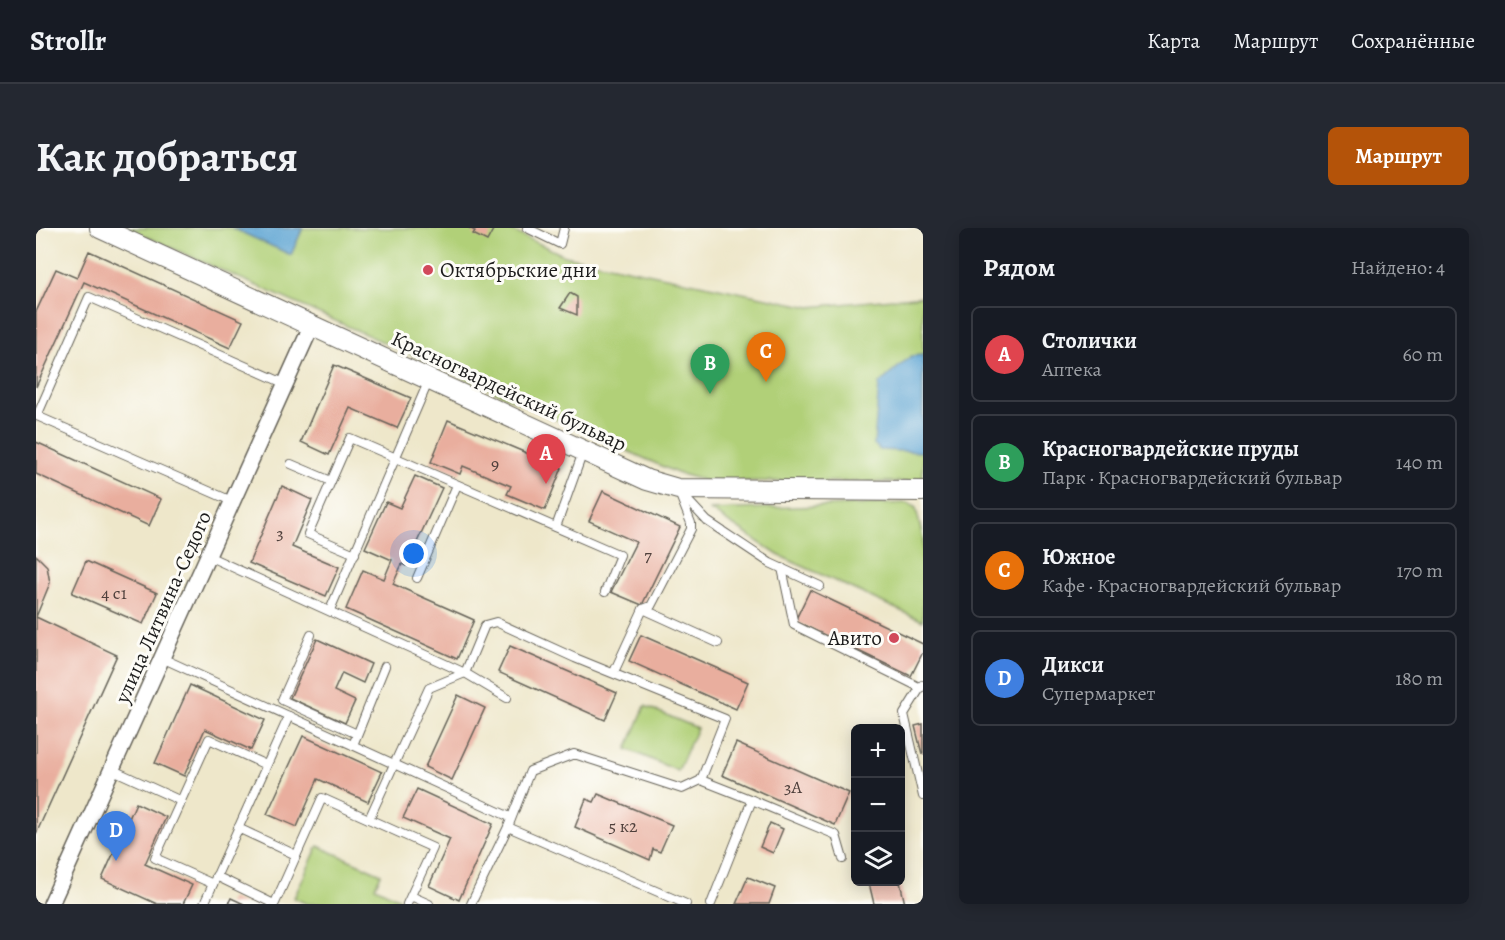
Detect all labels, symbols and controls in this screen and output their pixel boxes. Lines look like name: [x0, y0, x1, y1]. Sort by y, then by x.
text: Strollr: [30, 22, 106, 60]
text: Карта: [1147, 27, 1200, 55]
text: Маршрут: [1233, 27, 1318, 55]
text: Сохранённые: [1351, 27, 1475, 55]
button: Маршрут: [1328, 127, 1469, 185]
text: Как добраться: [36, 128, 298, 185]
text: Рядом: [983, 250, 1055, 285]
text: Найдено: 4: [1351, 254, 1445, 281]
place label: Октябрьские дни: [440, 256, 597, 284]
marker: Октябрьские дни: [421, 263, 435, 277]
street label: Красногвардейский бульвар: [387, 324, 631, 458]
text: Столички: [1042, 326, 1137, 356]
pin: C: [746, 332, 786, 382]
text: A: [998, 341, 1011, 368]
text: 60 m: [1403, 341, 1443, 368]
pin: B: [690, 344, 730, 394]
text: Аптека: [1042, 356, 1102, 383]
pin: A: [526, 434, 566, 484]
text: Красногвардейские пруды: [1042, 434, 1299, 464]
text: B: [998, 449, 1011, 476]
text: 140 m: [1396, 449, 1443, 476]
house number: 9: [491, 452, 499, 476]
text: Парк · Красногвардейский бульвар: [1042, 464, 1342, 491]
street label: улица Литвина-Седого: [108, 506, 218, 708]
house number: 3: [276, 521, 284, 545]
your location: [399, 539, 428, 568]
text: Южное: [1042, 542, 1115, 572]
house number: 7: [644, 543, 652, 567]
text: C: [998, 557, 1011, 584]
text: 170 m: [1397, 557, 1443, 584]
text: Кафе · Красногвардейский бульвар: [1042, 572, 1341, 599]
house number: 4 с1: [101, 581, 127, 605]
place label: Авито: [827, 624, 882, 652]
marker: Авито: [887, 631, 901, 645]
text: Дикси: [1042, 650, 1104, 680]
text: D: [998, 665, 1011, 692]
text: 180 m: [1395, 665, 1443, 692]
text: Супермаркет: [1042, 680, 1156, 707]
map controls: [851, 724, 905, 886]
button: +: [851, 724, 905, 778]
house number: 3А: [784, 775, 802, 799]
button: −: [851, 778, 905, 832]
pin: D: [96, 812, 136, 861]
house number: 5 к2: [608, 814, 638, 838]
button: layers: [851, 832, 905, 886]

